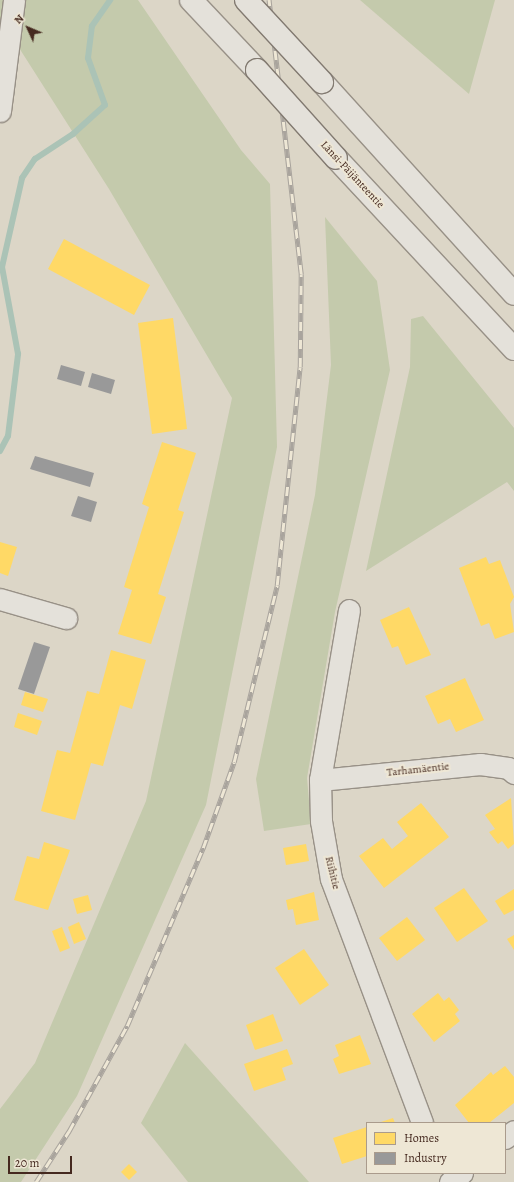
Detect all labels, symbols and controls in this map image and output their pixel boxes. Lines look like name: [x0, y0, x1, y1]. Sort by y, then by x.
north arrow: [8, 8, 48, 48]
text: N: [11, 11, 27, 27]
street label: Länsi-Päijänteentie: [317, 139, 387, 211]
street label: Tarhamäentie: [386, 760, 450, 780]
street label: Riihitie: [322, 855, 342, 891]
legend: [366, 1122, 506, 1174]
text: Homes: [404, 1130, 439, 1146]
scale bar: [10, 1148, 74, 1174]
text: Industry: [404, 1150, 447, 1166]
text: 20 m: [15, 1155, 39, 1171]

